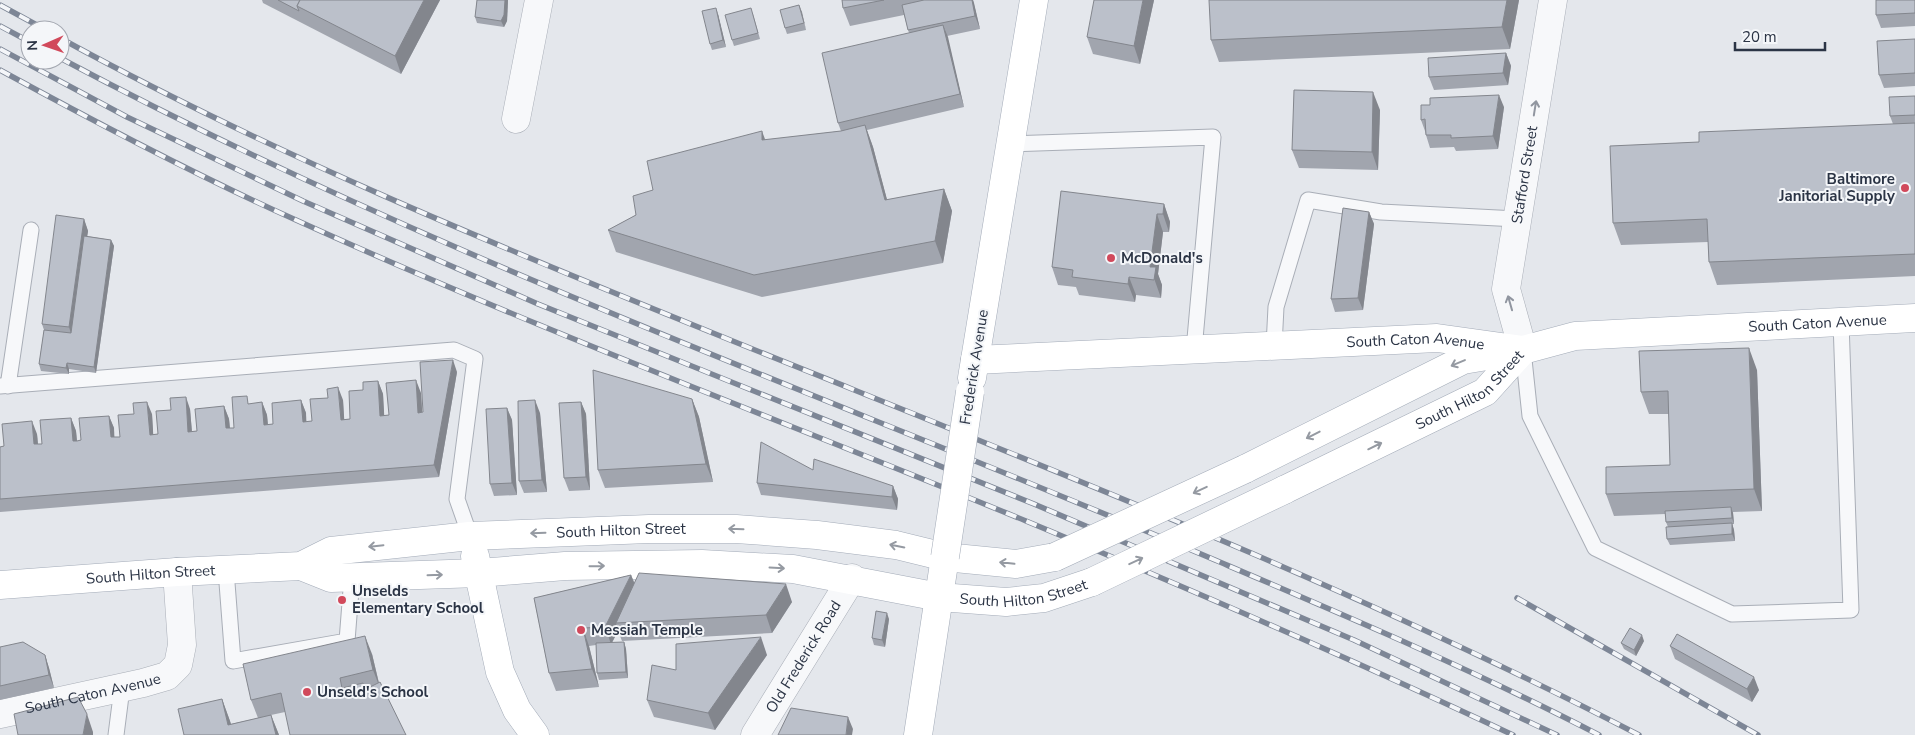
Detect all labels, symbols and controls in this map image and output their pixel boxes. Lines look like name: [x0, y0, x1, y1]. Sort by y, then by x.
north arrow: [20, 20, 70, 70]
scale bar: [1735, 20, 1825, 52]
text: 20 m: [1742, 27, 1777, 47]
text: N: [23, 40, 42, 51]
one-way arrow: [1531, 101, 1541, 117]
street label: Stafford Street: [1507, 124, 1543, 225]
place label: Baltimore Janitorial Supply: [1778, 169, 1895, 206]
marker: Baltimore Janitorial Supply: [1899, 182, 1911, 194]
place label: McDonald's: [1121, 248, 1203, 268]
marker: McDonald's: [1105, 252, 1117, 264]
one-way arrow: [1504, 295, 1514, 311]
street label: Frederick Avenue: [955, 308, 993, 426]
street label: South Caton Avenue: [1748, 310, 1887, 337]
street label: South Caton Avenue: [1346, 328, 1486, 355]
street label: South Hilton Street: [1412, 345, 1529, 435]
one-way arrow: [1451, 358, 1466, 368]
one-way arrow: [1306, 431, 1321, 440]
one-way arrow: [1367, 441, 1382, 450]
one-way arrow: [1193, 486, 1208, 495]
street label: South Hilton Street: [556, 519, 687, 543]
one-way arrow: [728, 524, 744, 534]
one-way arrow: [531, 528, 547, 538]
one-way arrow: [369, 541, 385, 551]
one-way arrow: [890, 541, 906, 550]
one-way arrow: [1128, 555, 1143, 565]
one-way arrow: [999, 558, 1015, 568]
street label: South Hilton Street: [85, 560, 217, 589]
one-way arrow: [588, 561, 605, 571]
one-way arrow: [768, 563, 785, 573]
one-way arrow: [427, 570, 443, 579]
street label: South Hilton Street: [959, 574, 1091, 612]
place label: Unselds Elementary School: [352, 581, 484, 618]
marker: Unselds Elementary School: [336, 594, 348, 606]
street label: Old Frederick Road: [761, 597, 846, 717]
place label: Messiah Temple: [591, 620, 703, 640]
marker: Messiah Temple: [575, 624, 587, 636]
street label: South Caton Avenue: [23, 668, 163, 718]
place label: Unseld's School: [317, 682, 429, 702]
marker: Unseld's School: [301, 686, 313, 698]

